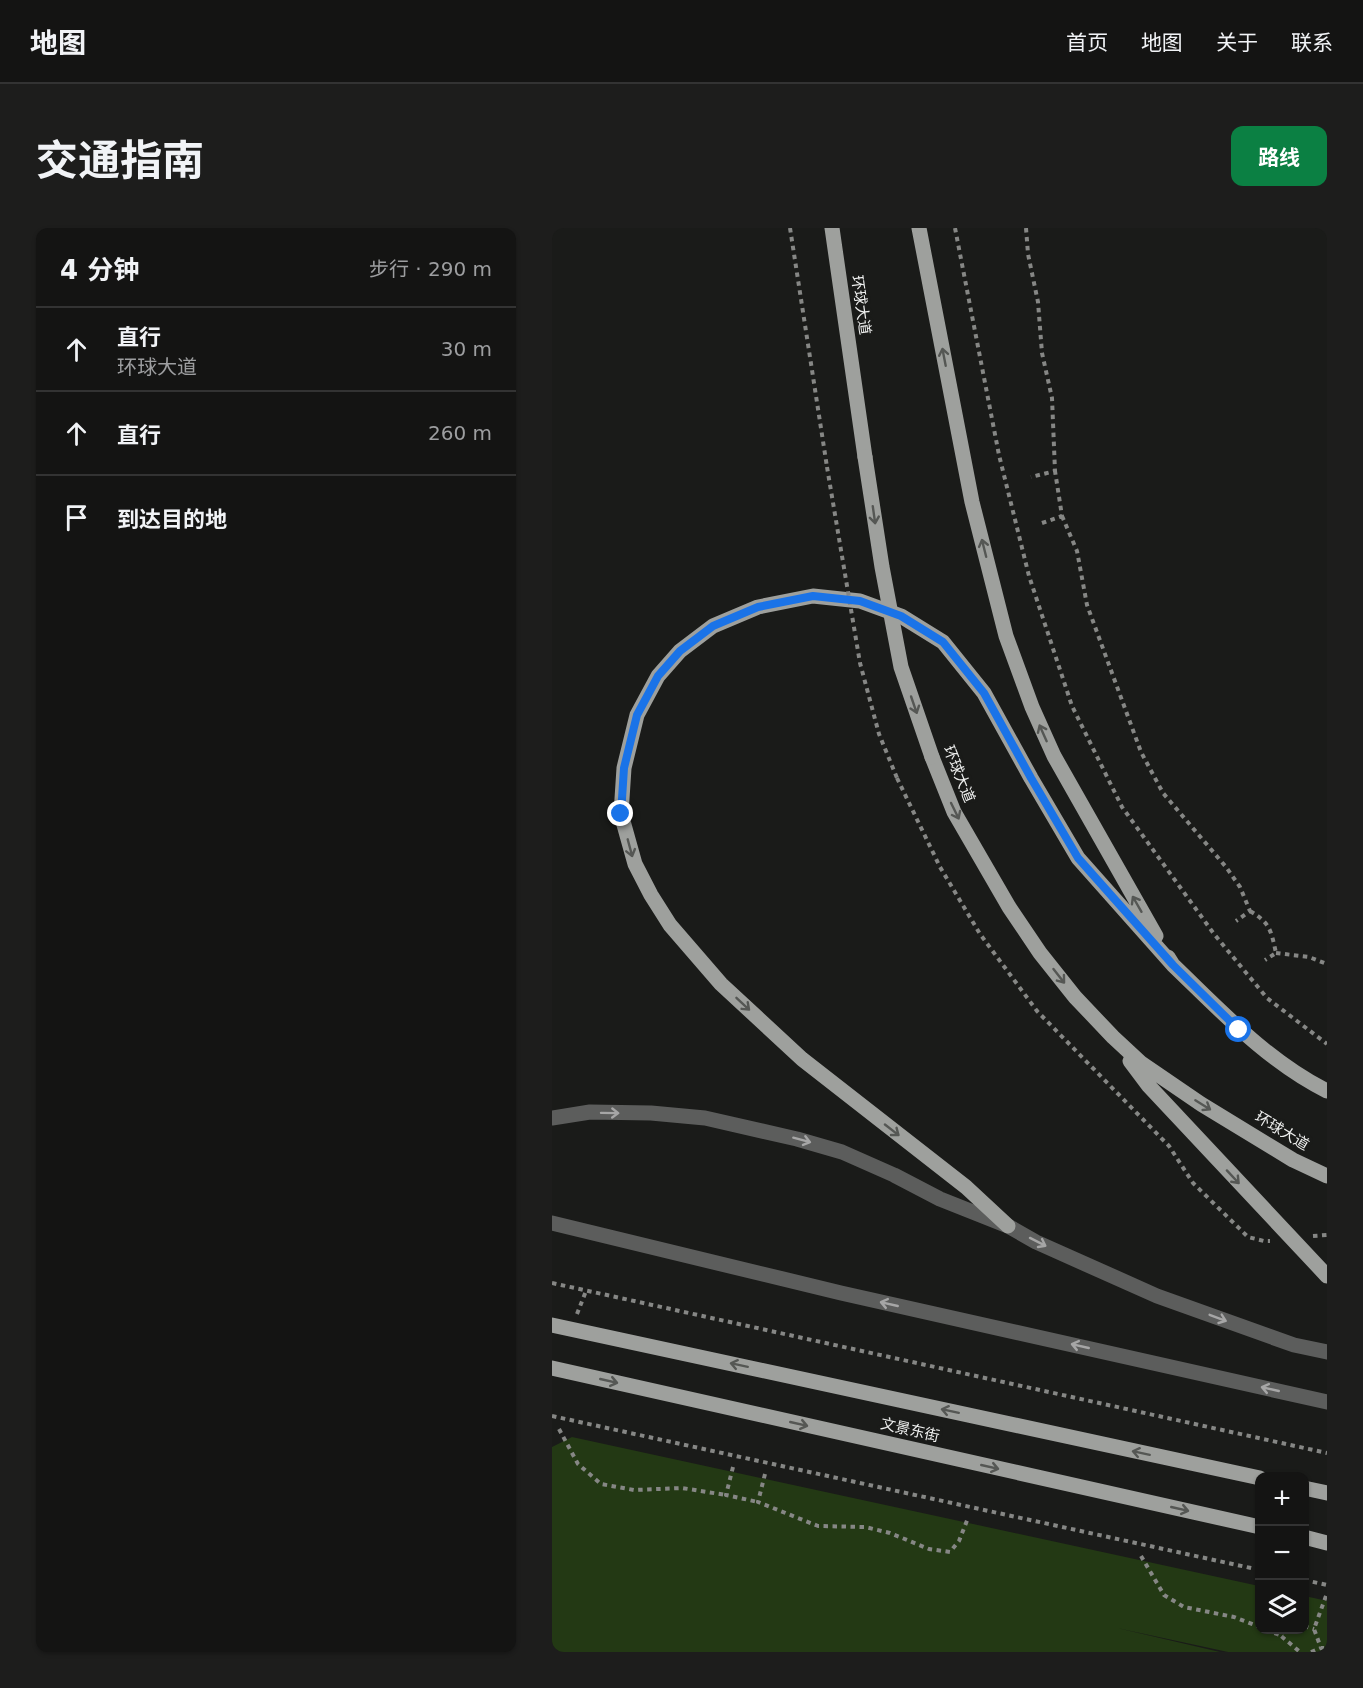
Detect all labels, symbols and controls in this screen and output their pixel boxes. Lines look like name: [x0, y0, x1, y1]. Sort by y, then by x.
text: 地图: [30, 27, 86, 60]
text: 首页: [1066, 31, 1108, 55]
text: 地图: [1141, 31, 1183, 55]
text: 关于: [1216, 31, 1258, 55]
text: 联系: [1291, 31, 1333, 55]
button: 路线: [1231, 126, 1327, 186]
text: 交通指南: [36, 136, 204, 185]
text: 4 分钟: [60, 255, 139, 285]
text: 步行 · 290 m: [369, 257, 492, 281]
street label: 环球大道: [848, 274, 874, 336]
text: 直行: [117, 325, 161, 350]
icon: ahead: [60, 333, 93, 366]
text: 30 m: [441, 337, 492, 361]
one-way arrow: [938, 347, 949, 367]
text: 环球大道: [117, 355, 197, 379]
icon: ahead: [60, 417, 93, 450]
text: 260 m: [428, 421, 492, 445]
text: 直行: [117, 423, 161, 448]
icon: arrive: [60, 501, 93, 534]
one-way arrow: [869, 504, 880, 524]
text: 到达目的地: [117, 507, 227, 532]
one-way arrow: [978, 538, 989, 557]
one-way arrow: [909, 695, 920, 714]
one-way arrow: [1037, 724, 1048, 742]
street label: 环球大道: [939, 743, 979, 805]
route end: [607, 800, 633, 826]
one-way arrow: [949, 802, 961, 820]
one-way arrow: [625, 838, 637, 857]
one-way arrow: [1131, 896, 1143, 913]
one-way arrow: [1052, 968, 1065, 984]
one-way arrow: [735, 997, 750, 1012]
route start: [1225, 1016, 1251, 1042]
one-way arrow: [1194, 1099, 1211, 1111]
one-way arrow: [600, 1107, 620, 1118]
street label: 环球大道: [1252, 1108, 1312, 1154]
one-way arrow: [883, 1123, 899, 1136]
one-way arrow: [792, 1135, 811, 1147]
one-way arrow: [1226, 1169, 1240, 1184]
one-way arrow: [1029, 1237, 1047, 1249]
one-way arrow: [880, 1297, 899, 1309]
one-way arrow: [1208, 1314, 1227, 1325]
one-way arrow: [1070, 1340, 1090, 1351]
one-way arrow: [730, 1359, 749, 1371]
one-way arrow: [599, 1375, 618, 1387]
one-way arrow: [1261, 1383, 1280, 1394]
one-way arrow: [941, 1405, 960, 1416]
street label: 文景东街: [879, 1414, 941, 1446]
one-way arrow: [790, 1418, 809, 1430]
one-way arrow: [1132, 1446, 1151, 1458]
one-way arrow: [980, 1461, 999, 1473]
map controls: [1255, 1472, 1309, 1634]
button: +: [1255, 1472, 1309, 1526]
one-way arrow: [1170, 1504, 1189, 1516]
button: −: [1255, 1526, 1309, 1580]
button: layers: [1255, 1580, 1309, 1634]

